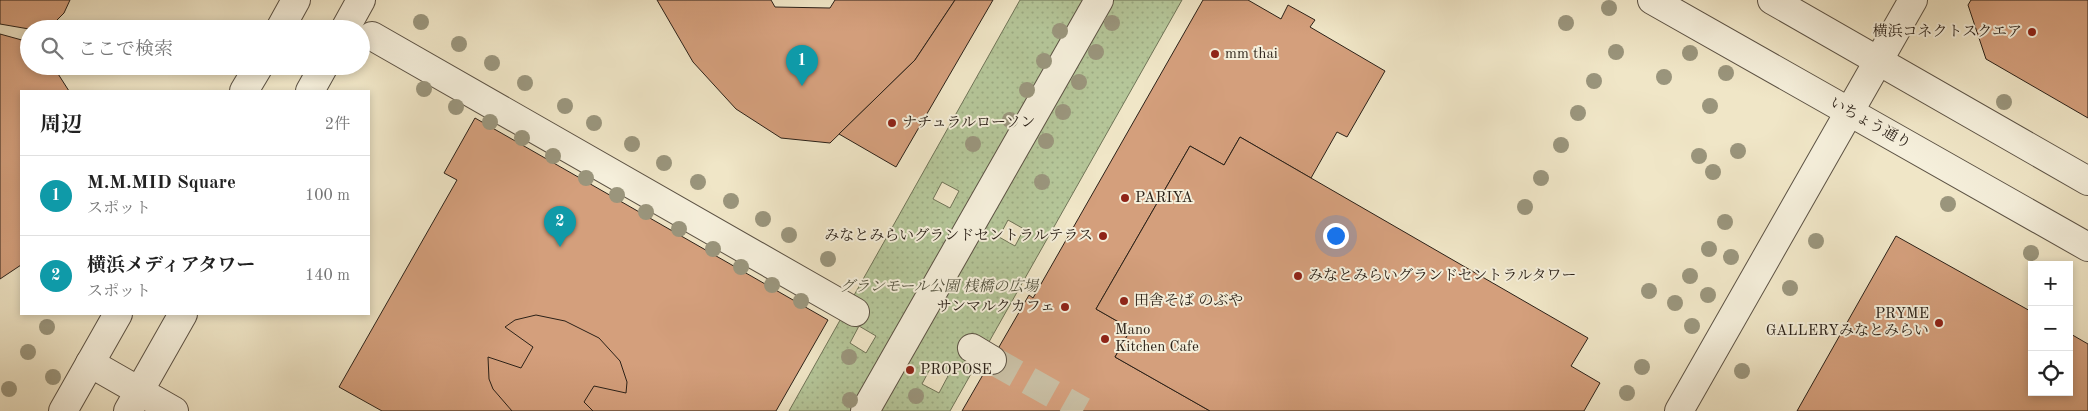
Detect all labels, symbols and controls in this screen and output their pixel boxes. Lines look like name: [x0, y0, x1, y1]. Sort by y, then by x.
search box: [20, 20, 370, 75]
place label: 横浜コネクトスクエア: [1872, 23, 2022, 40]
marker: 横浜コネクトスクエア: [2026, 26, 2038, 38]
icon: search: [38, 34, 66, 62]
text: ここで検索: [78, 41, 173, 60]
pin: 1: [786, 45, 818, 86]
place label: mm thai: [1225, 47, 1278, 62]
marker: mm thai: [1209, 48, 1221, 60]
street label: いちょう通り: [1827, 94, 1914, 152]
text: 周辺: [40, 115, 82, 136]
place label: ナチュラルローソン: [902, 115, 1036, 131]
text: 2件: [325, 117, 350, 133]
marker: ナチュラルローソン: [886, 117, 898, 129]
text: M.M.MID Square: [87, 174, 236, 193]
text: 1: [51, 188, 61, 204]
text: 100 m: [305, 188, 350, 204]
place label: PARIYA: [1135, 191, 1193, 206]
marker: PARIYA: [1119, 192, 1131, 204]
text: スポット: [87, 201, 151, 217]
pin: 2: [544, 206, 576, 247]
your location: [1323, 223, 1349, 249]
place label: みなとみらいグランドセントラルテラス: [824, 227, 1093, 244]
marker: みなとみらいグランドセントラルテラス: [1097, 230, 1109, 242]
text: 横浜メディアタワー: [87, 257, 255, 276]
map controls: [2028, 261, 2073, 396]
button: +: [2028, 261, 2073, 306]
place label: みなとみらいグランドセントラルタワー: [1308, 267, 1577, 284]
text: 2: [51, 268, 61, 284]
text: 140 m: [305, 268, 350, 284]
marker: みなとみらいグランドセントラルタワー: [1292, 270, 1304, 282]
park label: グランモール公園 桟橋の広場: [840, 278, 1040, 295]
text: スポット: [87, 284, 151, 300]
place label: 田舎そば のぶや: [1134, 292, 1243, 309]
marker: 田舎そば のぶや: [1118, 295, 1130, 307]
place label: サンマルクカフェ: [937, 299, 1055, 315]
marker: サンマルクカフェ: [1059, 301, 1071, 313]
button: −: [2028, 306, 2073, 351]
place label: PRYME GALLERYみなとみらい: [1766, 307, 1929, 339]
marker: PRYME GALLERYみなとみらい: [1933, 317, 1945, 329]
place label: Mano Kitchen Cafe: [1115, 323, 1199, 355]
marker: Mano Kitchen Cafe: [1099, 333, 1111, 345]
button: locate: [2028, 351, 2073, 396]
place label: PROPOSE: [920, 363, 992, 378]
marker: PROPOSE: [904, 364, 916, 376]

